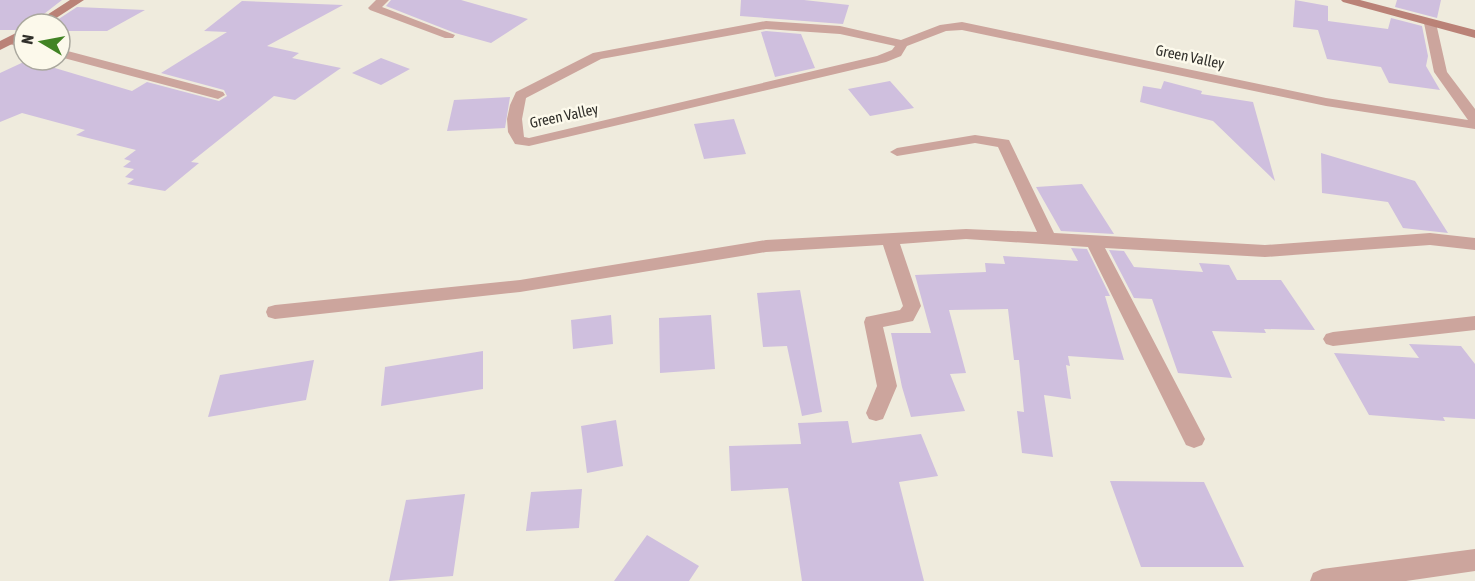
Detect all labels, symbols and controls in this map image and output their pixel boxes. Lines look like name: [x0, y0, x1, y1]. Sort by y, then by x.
north arrow: [12, 12, 72, 72]
text: N: [18, 33, 37, 46]
street label: Green Valley: [1154, 41, 1226, 72]
street label: Green Valley: [528, 100, 600, 131]

